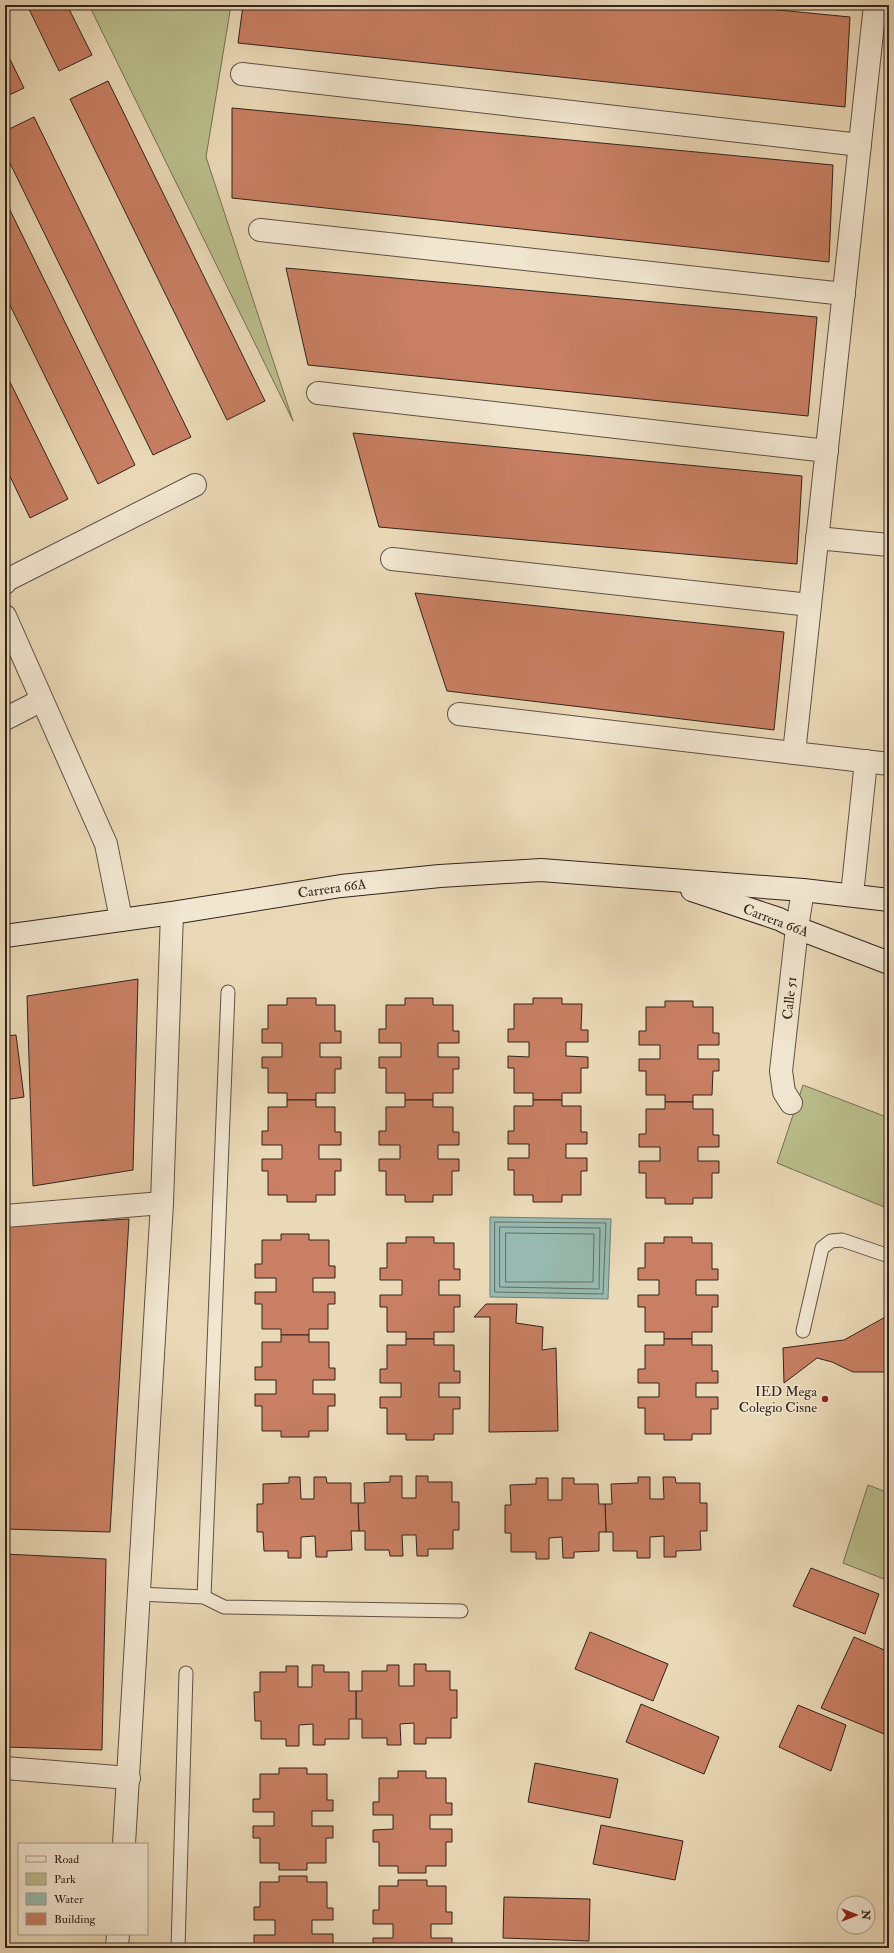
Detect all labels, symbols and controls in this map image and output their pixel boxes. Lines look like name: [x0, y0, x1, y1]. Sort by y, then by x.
street label: Carrera 66A: [297, 875, 368, 902]
street label: Carrera 66A: [741, 900, 811, 941]
street label: Calle 51: [779, 976, 800, 1020]
place label: IED Mega Colegio Cisne: [739, 1383, 817, 1416]
marker: IED Mega Colegio Cisne: [820, 1394, 830, 1404]
legend: [18, 1843, 148, 1935]
text: Road: [54, 1852, 79, 1867]
text: Park: [54, 1872, 76, 1887]
text: Water: [53, 1892, 84, 1907]
north arrow: [836, 1895, 876, 1935]
text: N: [859, 1909, 872, 1921]
text: Building: [54, 1912, 97, 1927]

